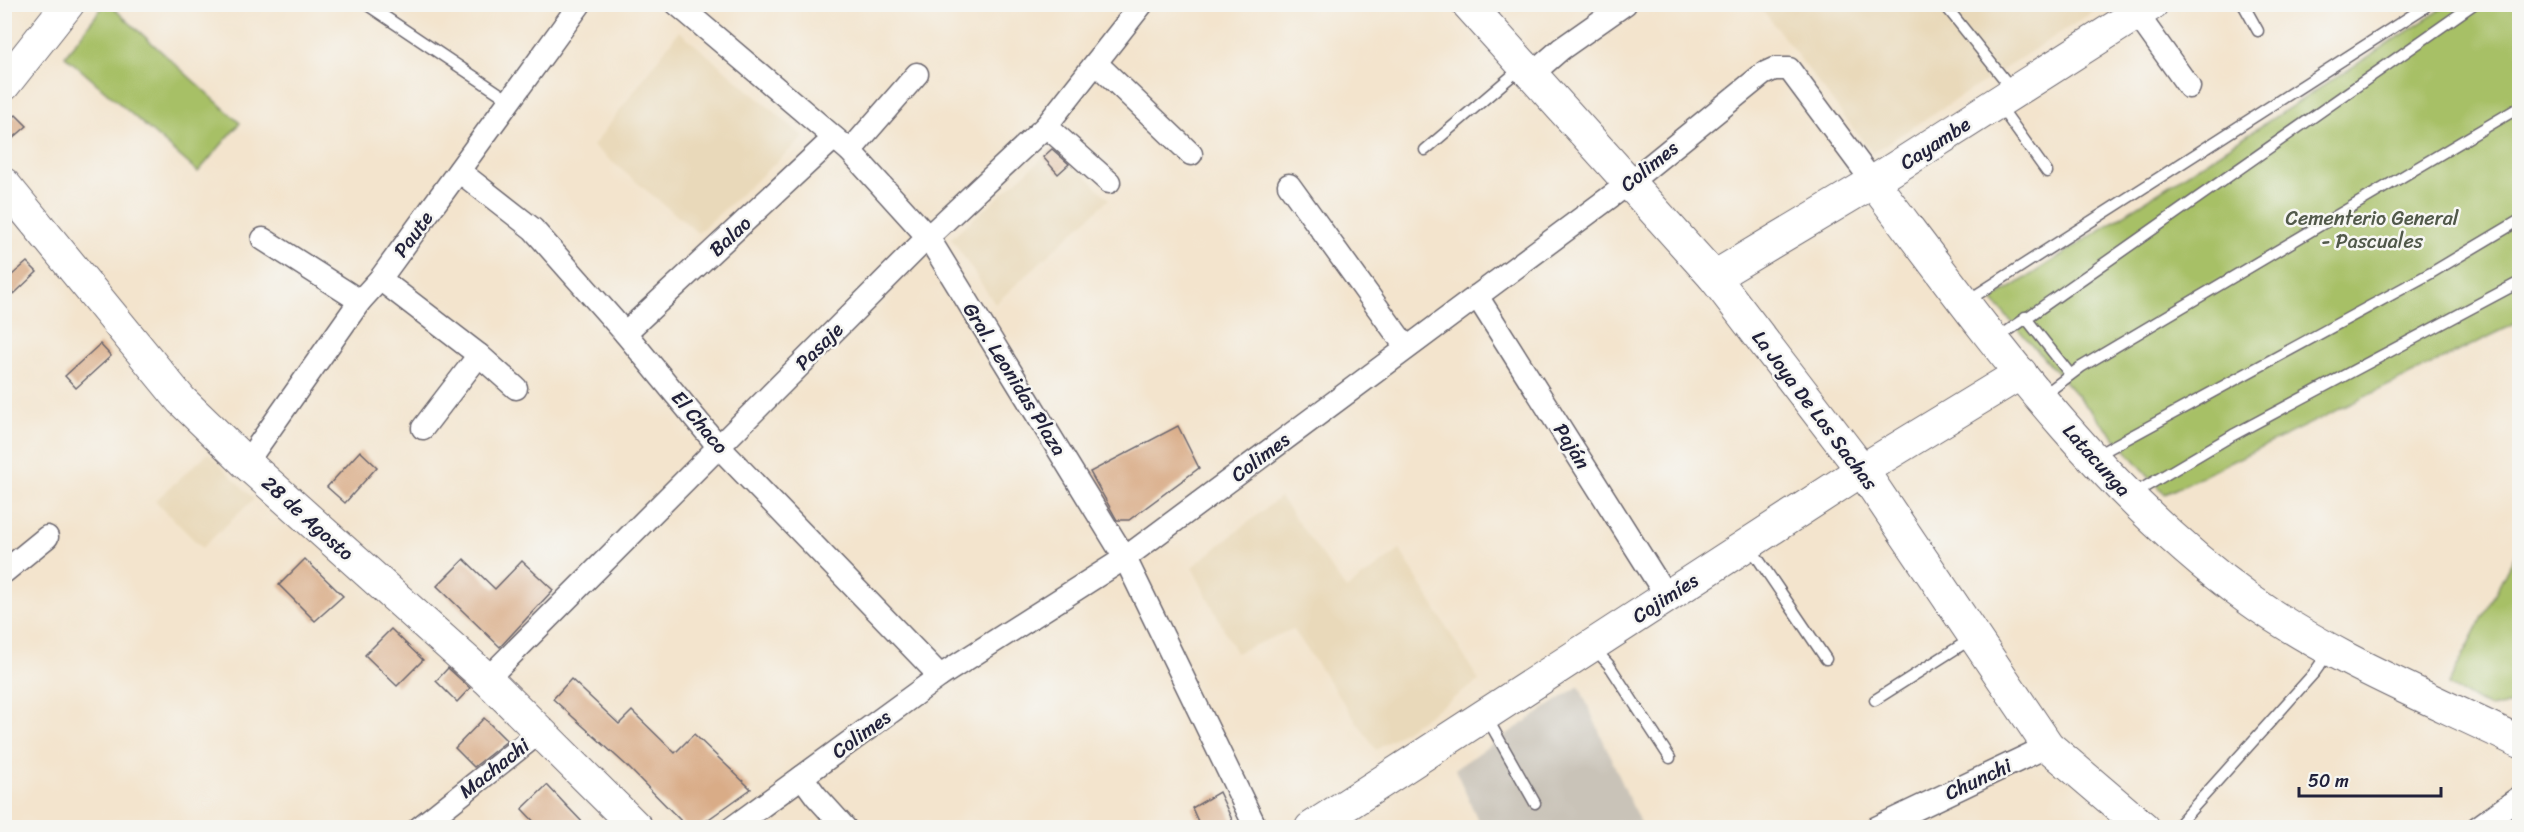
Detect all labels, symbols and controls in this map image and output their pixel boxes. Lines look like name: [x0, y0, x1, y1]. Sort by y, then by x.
street label: Cayambe: [1893, 107, 1978, 180]
street label: Colimes: [1612, 131, 1687, 201]
park label: Cementerio General - Pascuales: [2285, 201, 2460, 259]
street label: Paute: [384, 203, 443, 265]
street label: Balao: [701, 207, 760, 266]
street label: Gral. Leonidas Plaza: [953, 295, 1076, 463]
street label: Pasaje: [787, 313, 852, 379]
street label: La Joya De Los Sachas: [1742, 323, 1887, 499]
street label: El Chaco: [662, 382, 737, 462]
street label: Latacunga: [2054, 415, 2140, 505]
street label: Paján: [1544, 416, 1600, 477]
street label: Colimes: [1223, 423, 1298, 492]
street label: 28 de Agosto: [253, 467, 362, 570]
street label: Cojimíes: [1625, 563, 1706, 633]
street label: Colimes: [824, 700, 899, 768]
street label: Machachi: [451, 729, 538, 808]
street label: Chunchi: [1939, 748, 2019, 810]
scale bar: [2299, 760, 2442, 798]
text: 50 m: [2308, 765, 2349, 797]

